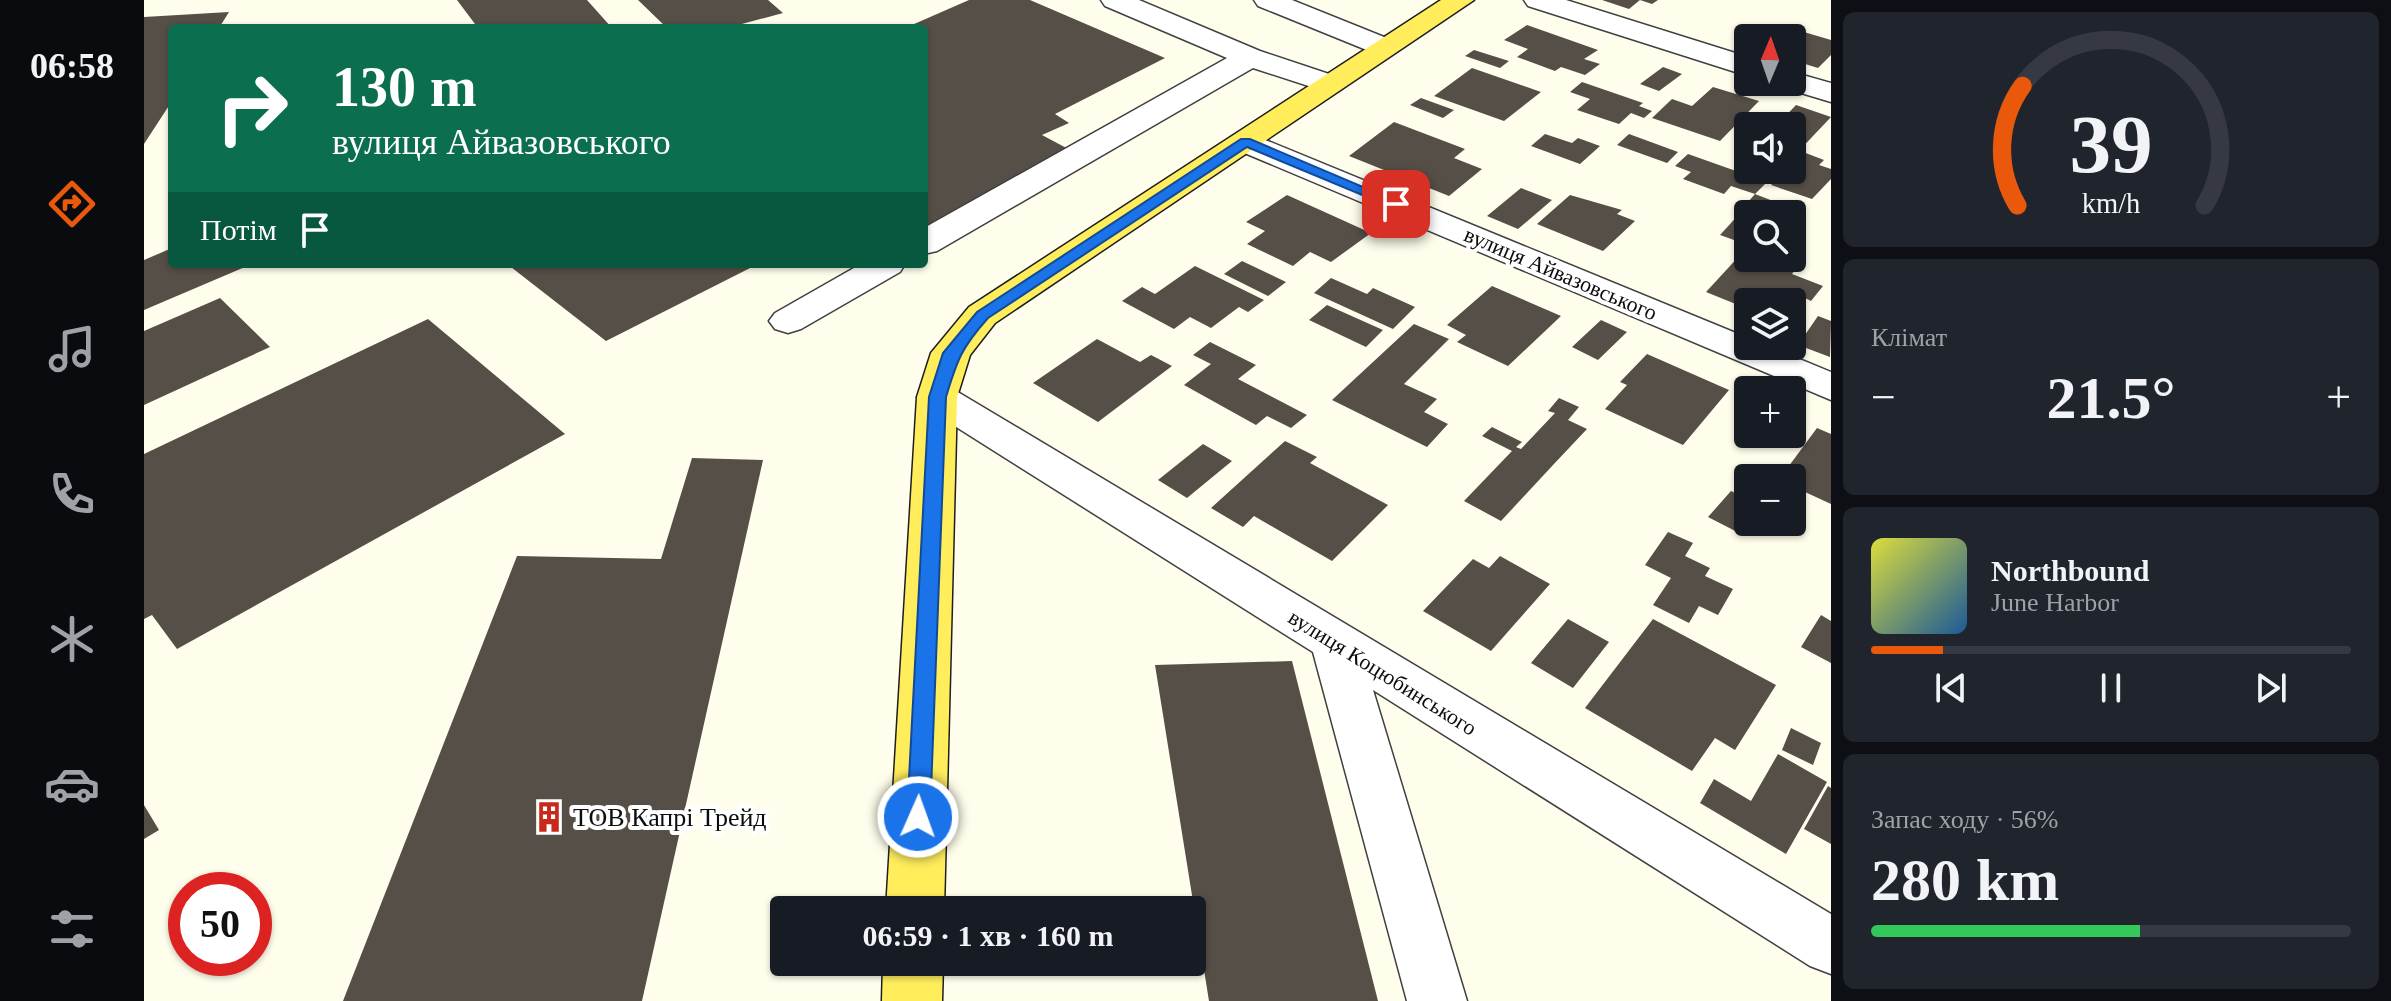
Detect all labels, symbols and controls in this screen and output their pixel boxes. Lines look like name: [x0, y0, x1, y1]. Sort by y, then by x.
north arrow: [1734, 24, 1806, 96]
map controls: [1734, 24, 1806, 536]
text: 06:58: [30, 46, 114, 86]
icon: right: [200, 56, 304, 160]
text: 130 m: [332, 56, 477, 118]
text: 39: [2069, 97, 2153, 189]
button: sound: [1734, 112, 1806, 184]
text: вулиця Айвазовського: [332, 122, 671, 162]
pin: [1362, 170, 1430, 238]
icon: directions: [44, 176, 100, 232]
icon: arrive: [1374, 182, 1418, 226]
text: km/h: [2082, 188, 2140, 219]
button: search: [1734, 200, 1806, 272]
icon: arrive: [293, 208, 337, 252]
text: Потім: [200, 213, 277, 246]
street label: вулиця Айвазовського: [1461, 222, 1661, 325]
button: layers: [1734, 288, 1806, 360]
icon: music: [44, 321, 100, 377]
text: Клімат: [1871, 323, 1947, 352]
text: 21.5°: [2047, 365, 2176, 431]
text: −: [1871, 373, 1896, 422]
text: +: [2326, 373, 2351, 422]
button: +: [1734, 376, 1806, 448]
button: −: [1734, 464, 1806, 536]
icon: phone: [44, 466, 100, 522]
text: Northbound: [1991, 554, 2149, 587]
text: June Harbor: [1991, 588, 2119, 617]
street label: вулиця Коцюбинського: [1284, 604, 1481, 741]
icon: climate: [44, 611, 100, 667]
icon: previous: [1929, 666, 1973, 710]
icon: pause: [2089, 666, 2133, 710]
icon: next: [2249, 666, 2293, 710]
icon: car: [44, 756, 100, 812]
position arrow: [876, 775, 960, 859]
building icon: ТОВ Капрі Трейд: [532, 800, 566, 834]
place label: ТОВ Капрі Трейд: [573, 803, 767, 832]
text: Запас ходу · 56%: [1871, 805, 2059, 834]
text: 280 km: [1871, 847, 2059, 913]
speed limit sign: 50: [168, 872, 272, 976]
icon: filters: [44, 901, 100, 957]
text: 06:59 · 1 хв · 160 m: [862, 919, 1114, 952]

